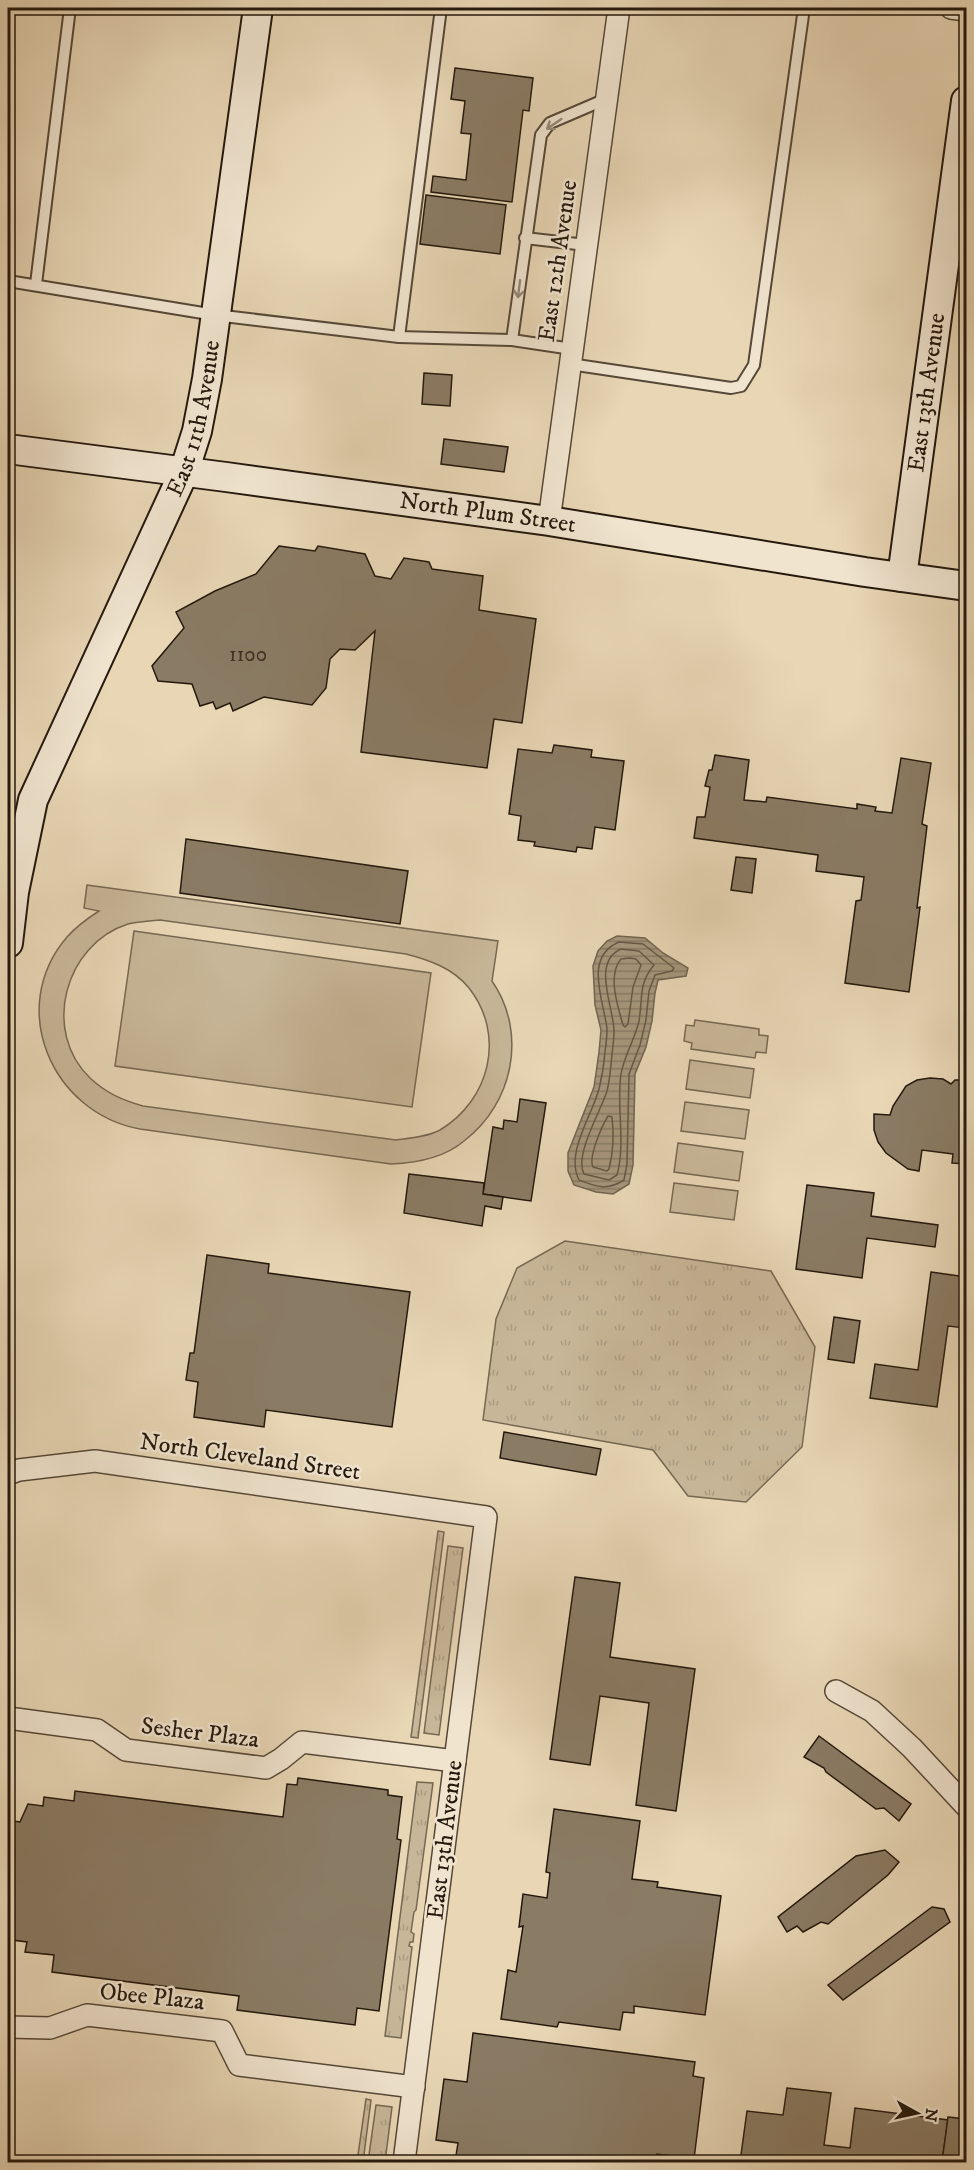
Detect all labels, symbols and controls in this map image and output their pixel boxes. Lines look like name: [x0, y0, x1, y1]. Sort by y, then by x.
one-way arrow: [545, 117, 562, 130]
street label: East 12th Avenue: [532, 178, 584, 344]
one-way arrow: [513, 278, 524, 298]
street label: East 13th Avenue: [901, 311, 952, 474]
street label: East 11th Avenue: [160, 338, 227, 501]
street label: North Plum Street: [398, 486, 578, 540]
house number: 1100: [229, 642, 267, 668]
street label: North Cleveland Street: [138, 1427, 362, 1487]
street label: Sesher Plaza: [139, 1711, 262, 1755]
street label: East 13th Avenue: [420, 1759, 470, 1921]
street label: Obee Plaza: [98, 1977, 207, 2017]
north arrow: [887, 2083, 947, 2143]
text: N: [920, 2107, 942, 2123]

